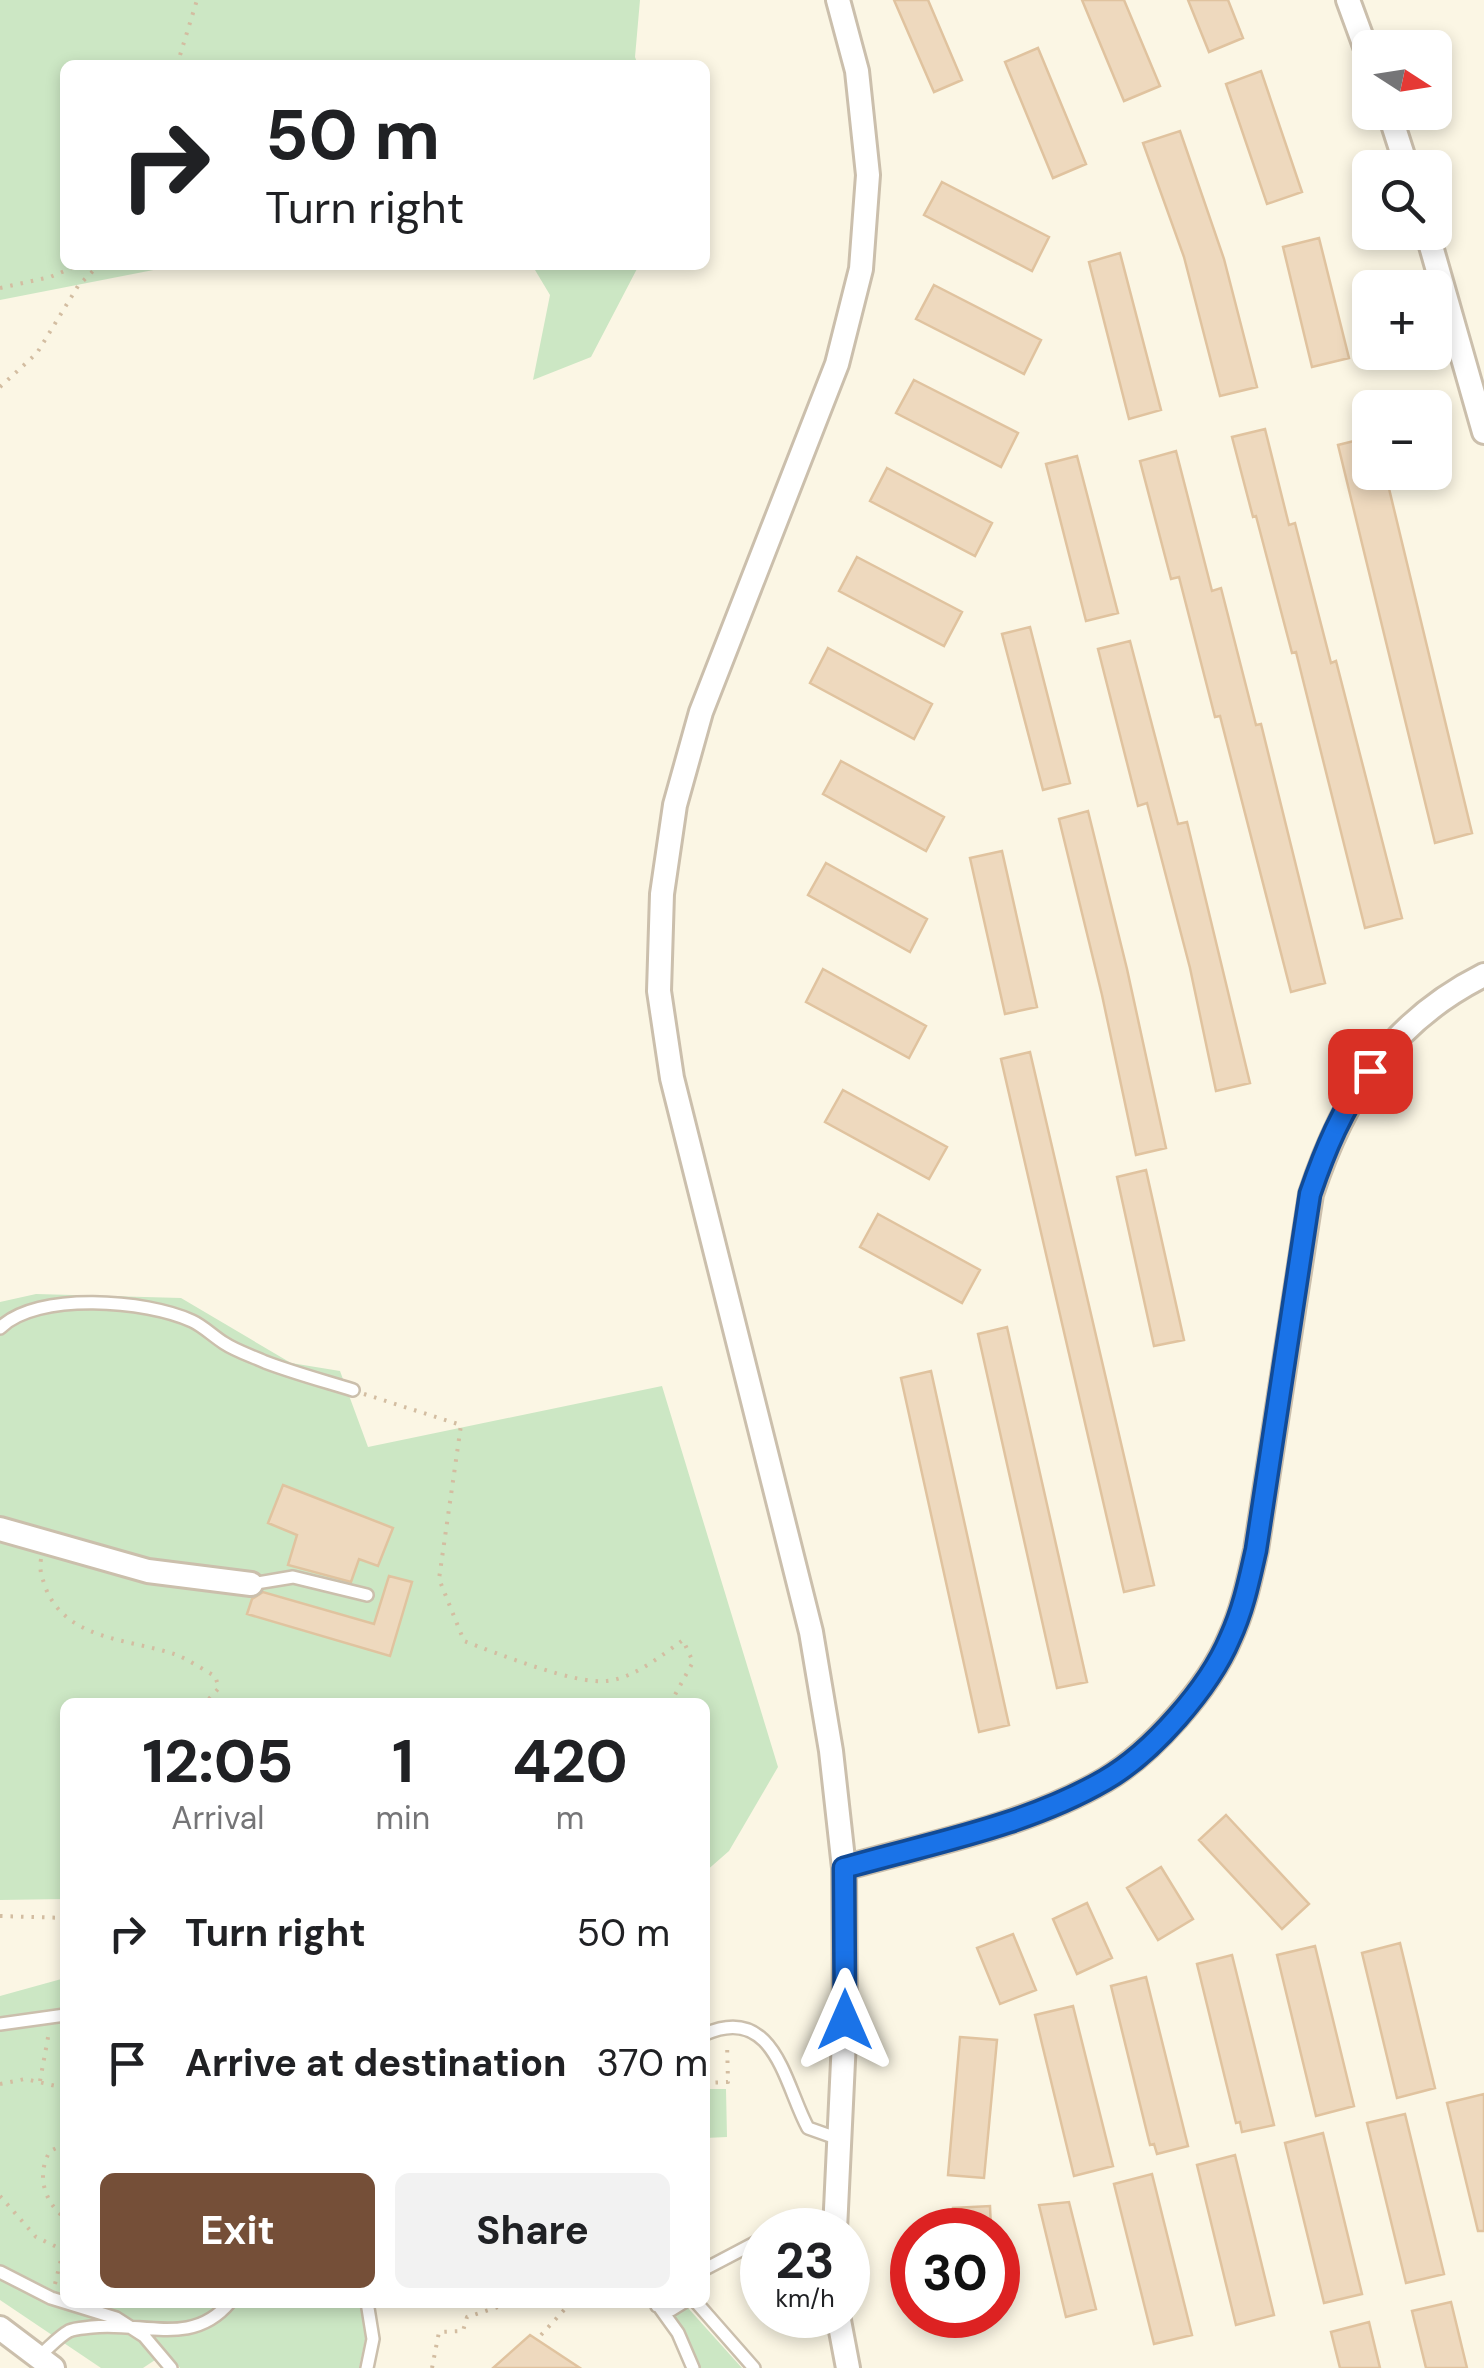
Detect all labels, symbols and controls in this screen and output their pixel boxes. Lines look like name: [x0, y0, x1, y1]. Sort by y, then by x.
north arrow: [1352, 30, 1452, 130]
map controls: [1352, 30, 1452, 490]
text: 50 m: [265, 90, 440, 181]
icon: right: [100, 100, 230, 230]
button: search: [1352, 150, 1452, 250]
text: Turn right: [265, 178, 464, 237]
button: +: [1352, 270, 1452, 370]
button: −: [1352, 390, 1452, 490]
pin: [1328, 1029, 1413, 1114]
icon: arrive: [1343, 1044, 1398, 1099]
text: 12:05: [142, 1722, 293, 1801]
text: 1: [392, 1722, 414, 1801]
text: 420: [512, 1722, 628, 1801]
text: Arrival: [171, 1797, 264, 1839]
text: min: [376, 1797, 430, 1839]
text: m: [556, 1797, 584, 1839]
icon: right: [100, 1906, 155, 1961]
text: Turn right: [185, 1908, 366, 1958]
text: 50 m: [577, 1908, 670, 1958]
position arrow: [793, 1968, 897, 2072]
icon: arrive: [100, 2036, 155, 2091]
text: Arrive at destination: [185, 2038, 567, 2088]
text: 370 m: [597, 2038, 708, 2088]
button: Exit: [100, 2173, 375, 2288]
button: Share: [395, 2173, 670, 2288]
speed limit sign: 30: [890, 2208, 1020, 2338]
text: 23: [776, 2228, 835, 2294]
text: km/h: [775, 2282, 835, 2315]

